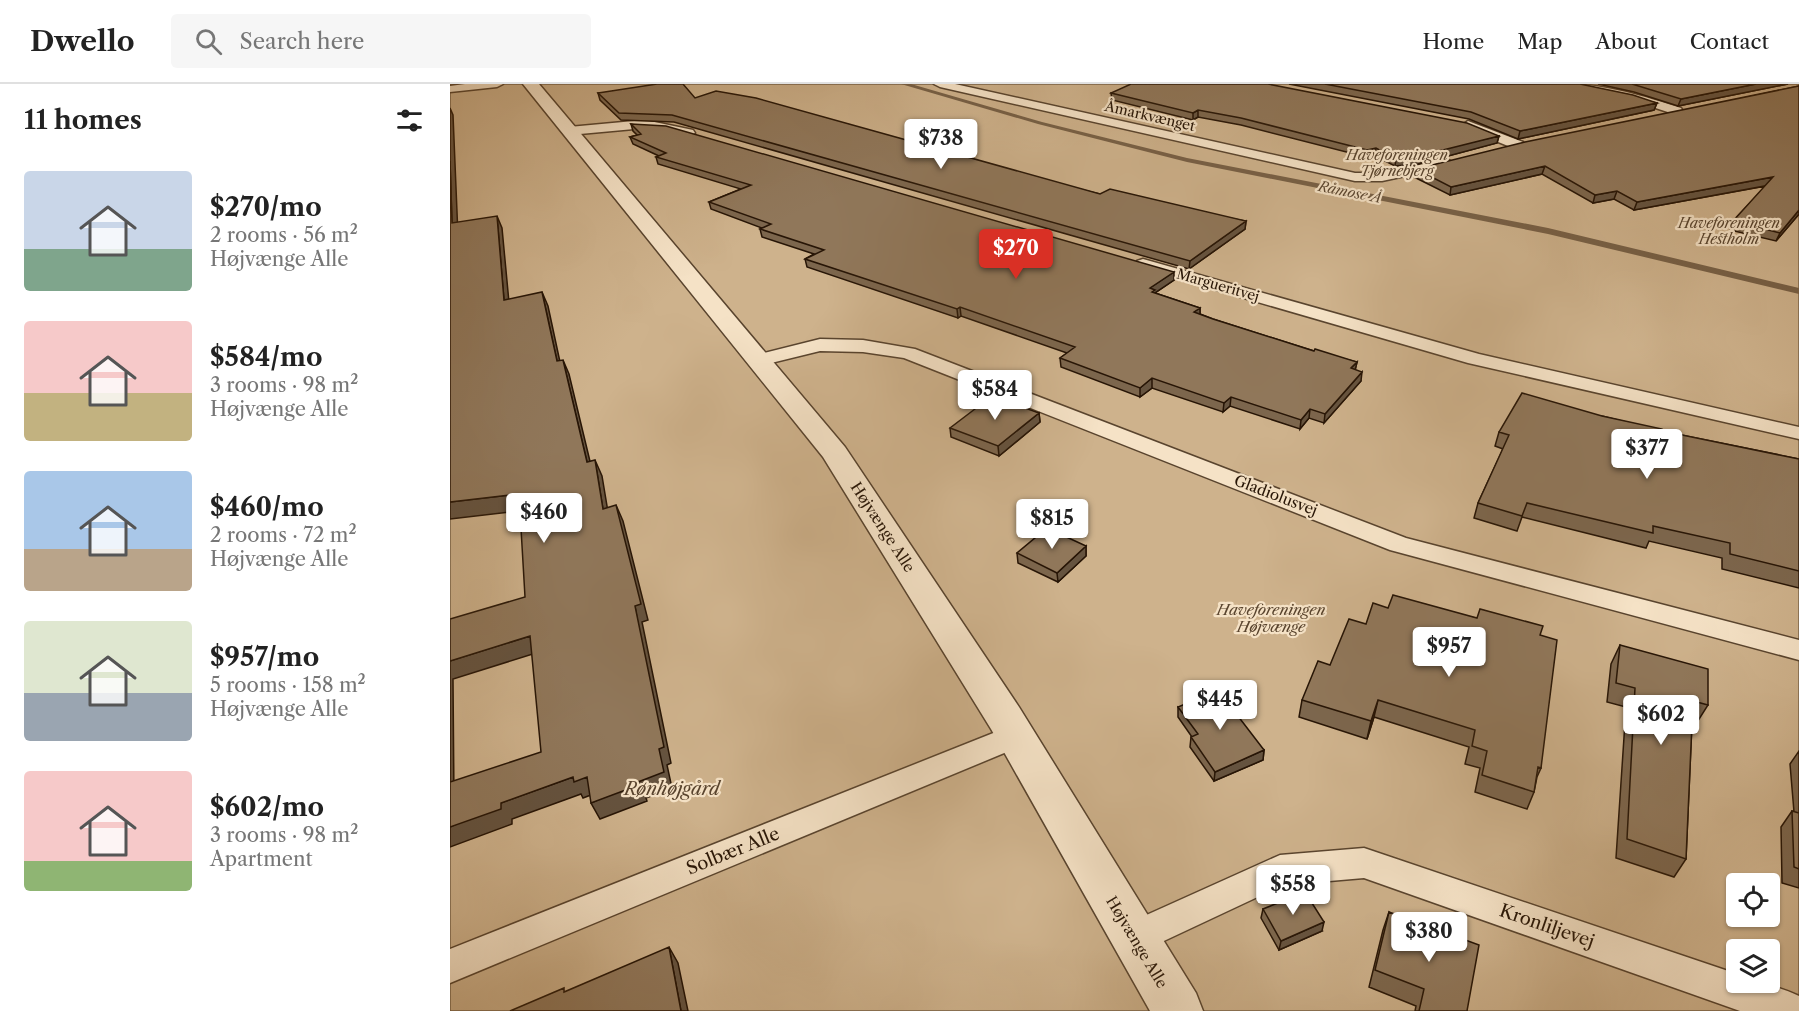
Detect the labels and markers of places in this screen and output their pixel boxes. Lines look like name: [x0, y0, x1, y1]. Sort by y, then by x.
pin: $738: [905, 119, 977, 170]
pin: $270: [980, 229, 1052, 280]
pin: $584: [959, 370, 1031, 421]
pin: $377: [1611, 429, 1683, 480]
pin: $460: [508, 493, 580, 544]
pin: $815: [1016, 499, 1088, 550]
pin: $957: [1413, 627, 1485, 678]
pin: $445: [1184, 680, 1256, 731]
pin: $602: [1625, 695, 1697, 746]
pin: $558: [1257, 865, 1329, 916]
pin: $380: [1393, 912, 1465, 963]

